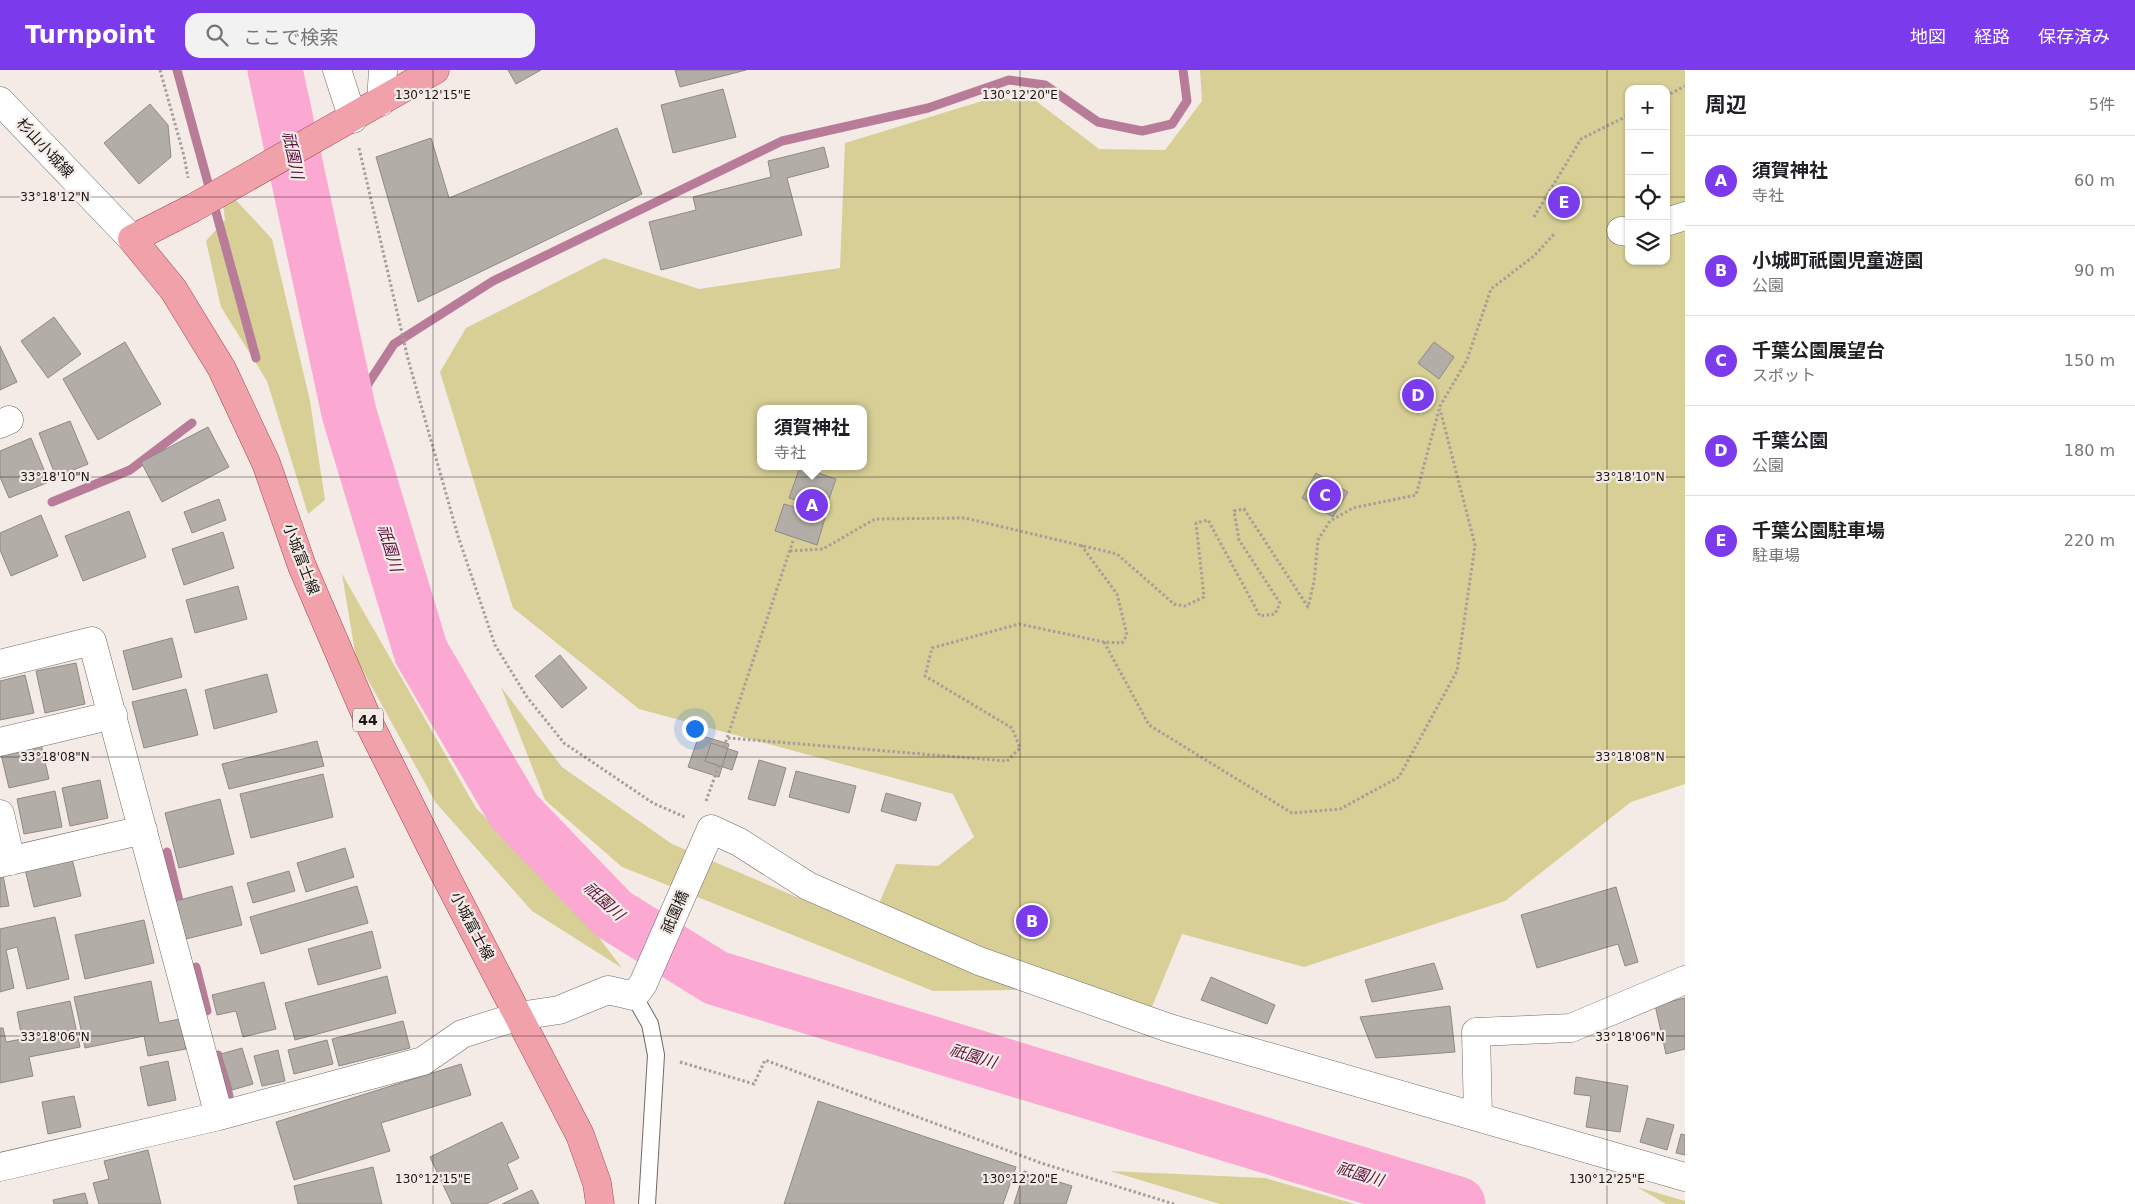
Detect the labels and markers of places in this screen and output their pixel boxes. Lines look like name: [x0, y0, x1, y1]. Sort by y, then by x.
pin: E: [1548, 183, 1580, 221]
pin: D: [1402, 376, 1434, 414]
pin: C: [1309, 476, 1341, 514]
pin: A: [796, 486, 828, 524]
pin: B: [1016, 902, 1048, 940]

